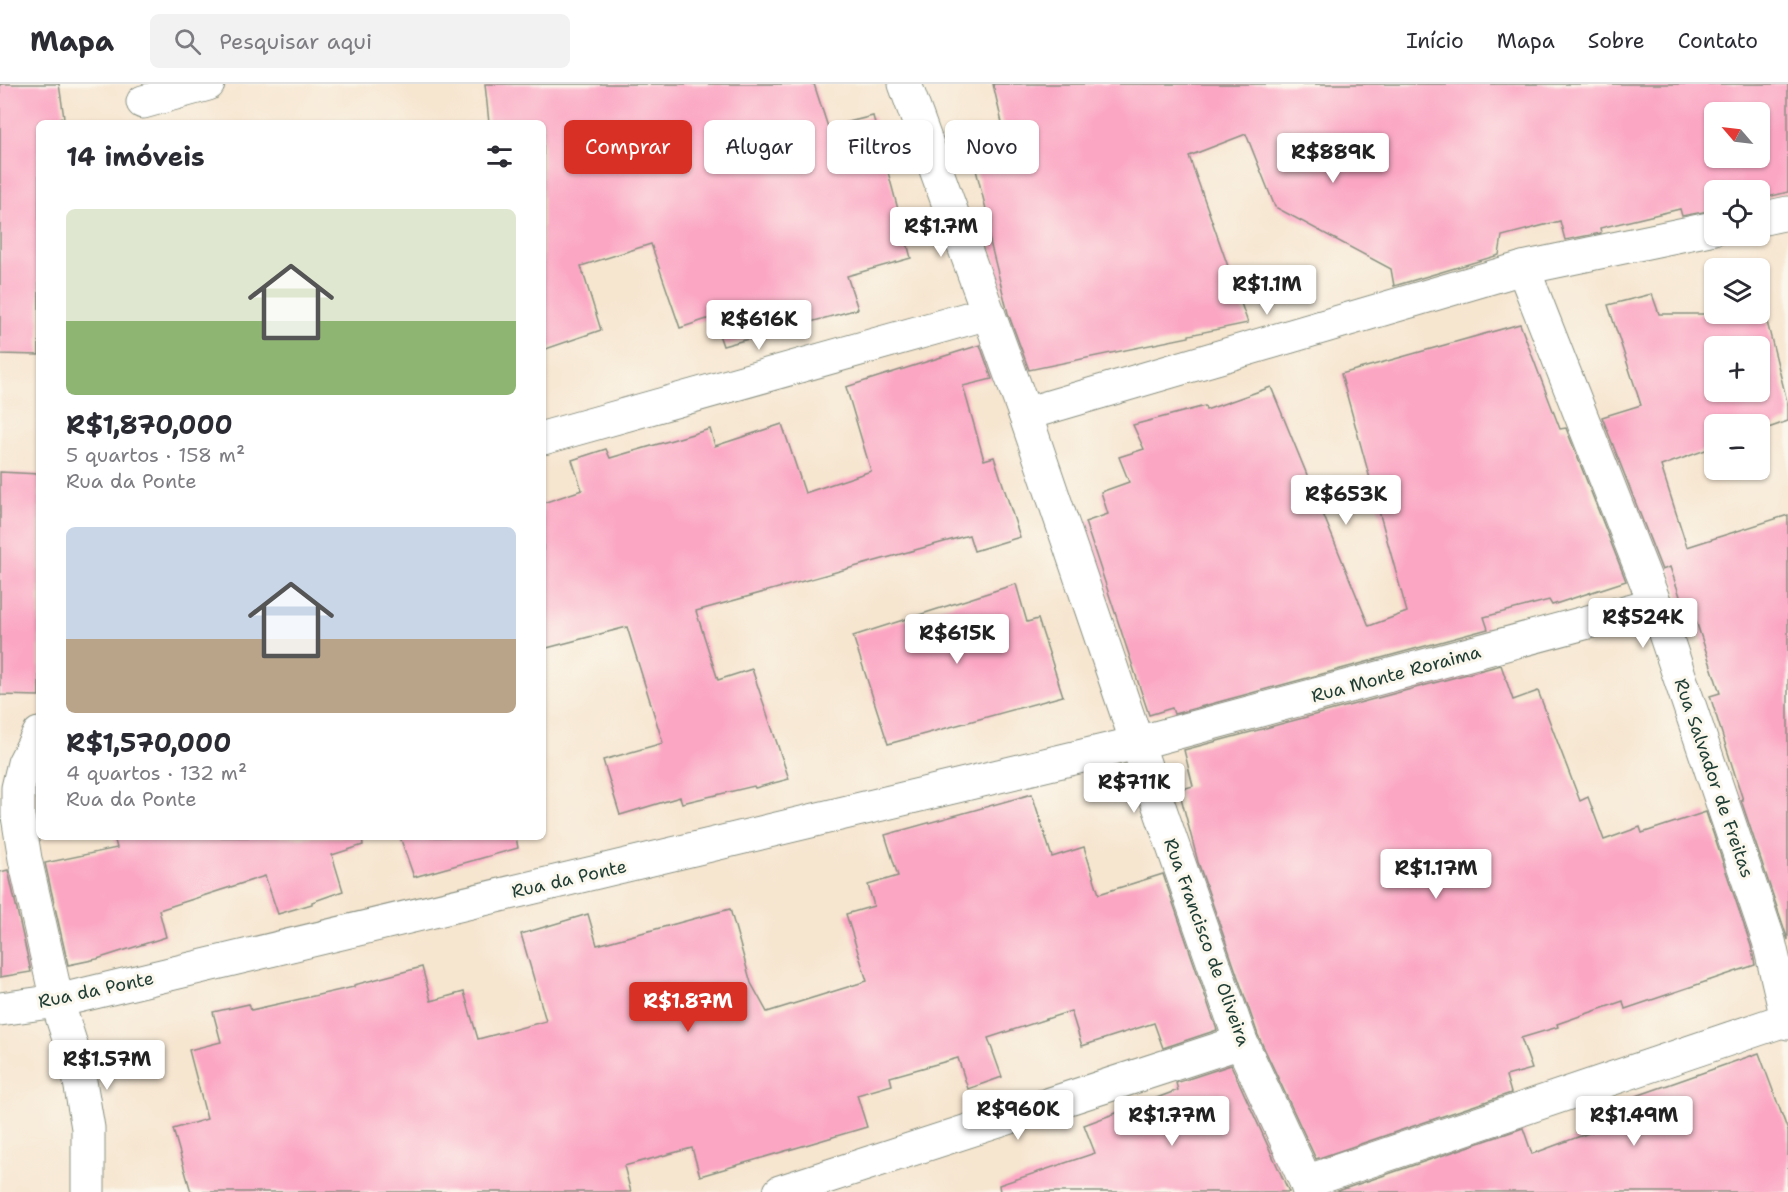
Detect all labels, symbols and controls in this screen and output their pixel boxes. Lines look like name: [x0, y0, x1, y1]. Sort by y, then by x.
search box: [150, 14, 570, 68]
text: Mapa: [30, 22, 114, 60]
icon: search: [171, 25, 204, 58]
text: Pesquisar aqui: [219, 27, 372, 56]
text: Início: [1406, 27, 1464, 55]
text: Mapa: [1497, 27, 1555, 55]
text: Sobre: [1588, 27, 1645, 55]
text: Contato: [1678, 27, 1758, 55]
north arrow: [1704, 102, 1770, 168]
map controls: [1704, 102, 1770, 480]
chip: Comprar: [564, 120, 692, 174]
chip: Alugar: [704, 120, 815, 174]
chip: Filtros: [827, 120, 933, 174]
chip: Novo: [945, 120, 1039, 174]
pin: R$889K: [1284, 133, 1382, 184]
text: 14 imóveis: [66, 139, 205, 174]
text: R$889K: [1291, 139, 1375, 165]
icon: filters: [483, 140, 516, 173]
button: locate: [1704, 180, 1770, 246]
pin: R$1.7M: [892, 207, 990, 258]
text: R$1.7M: [904, 213, 978, 239]
icon: home: [237, 248, 345, 356]
button: layers: [1704, 258, 1770, 324]
pin: R$1.1M: [1218, 265, 1316, 316]
text: R$1.1M: [1232, 271, 1302, 297]
pin: R$616K: [710, 300, 808, 351]
text: R$616K: [720, 306, 798, 332]
button: +: [1704, 336, 1770, 402]
text: R$1,870,000: [66, 407, 233, 442]
button: −: [1704, 414, 1770, 480]
text: 5 quartos · 158 m²: [66, 442, 245, 468]
text: Rua da Ponte: [66, 468, 196, 494]
pin: R$653K: [1297, 475, 1395, 526]
text: R$653K: [1305, 481, 1387, 507]
icon: home: [237, 566, 345, 674]
pin: R$524K: [1594, 598, 1692, 649]
text: R$524K: [1602, 604, 1684, 630]
pin: R$615K: [908, 614, 1006, 665]
text: R$615K: [919, 620, 995, 646]
street label: Rua Monte Roraima: [1309, 640, 1483, 708]
street label: Rua Salvador de Freitas: [1669, 675, 1759, 881]
text: R$1,570,000: [66, 725, 231, 760]
text: 4 quartos · 132 m²: [66, 760, 247, 786]
pin: R$711K: [1085, 763, 1183, 814]
text: R$711K: [1098, 769, 1170, 795]
text: Rua da Ponte: [66, 786, 196, 812]
street label: Rua Francisco de Oliveira: [1158, 835, 1256, 1049]
pin: R$1.17M: [1381, 849, 1491, 900]
street label: Rua da Ponte: [509, 854, 629, 904]
text: R$1.17M: [1394, 855, 1478, 881]
street label: Rua da Ponte: [36, 966, 156, 1014]
pin: R$1.87M: [633, 982, 743, 1033]
text: R$1.87M: [643, 988, 733, 1014]
pin: R$1.57M: [52, 1040, 162, 1091]
text: R$1.57M: [63, 1046, 151, 1072]
pin: R$960K: [969, 1090, 1067, 1141]
text: R$960K: [976, 1096, 1060, 1122]
pin: R$1.77M: [1117, 1096, 1227, 1147]
pin: R$1.49M: [1579, 1096, 1689, 1147]
text: R$1.77M: [1128, 1102, 1216, 1128]
text: R$1.49M: [1590, 1102, 1678, 1128]

